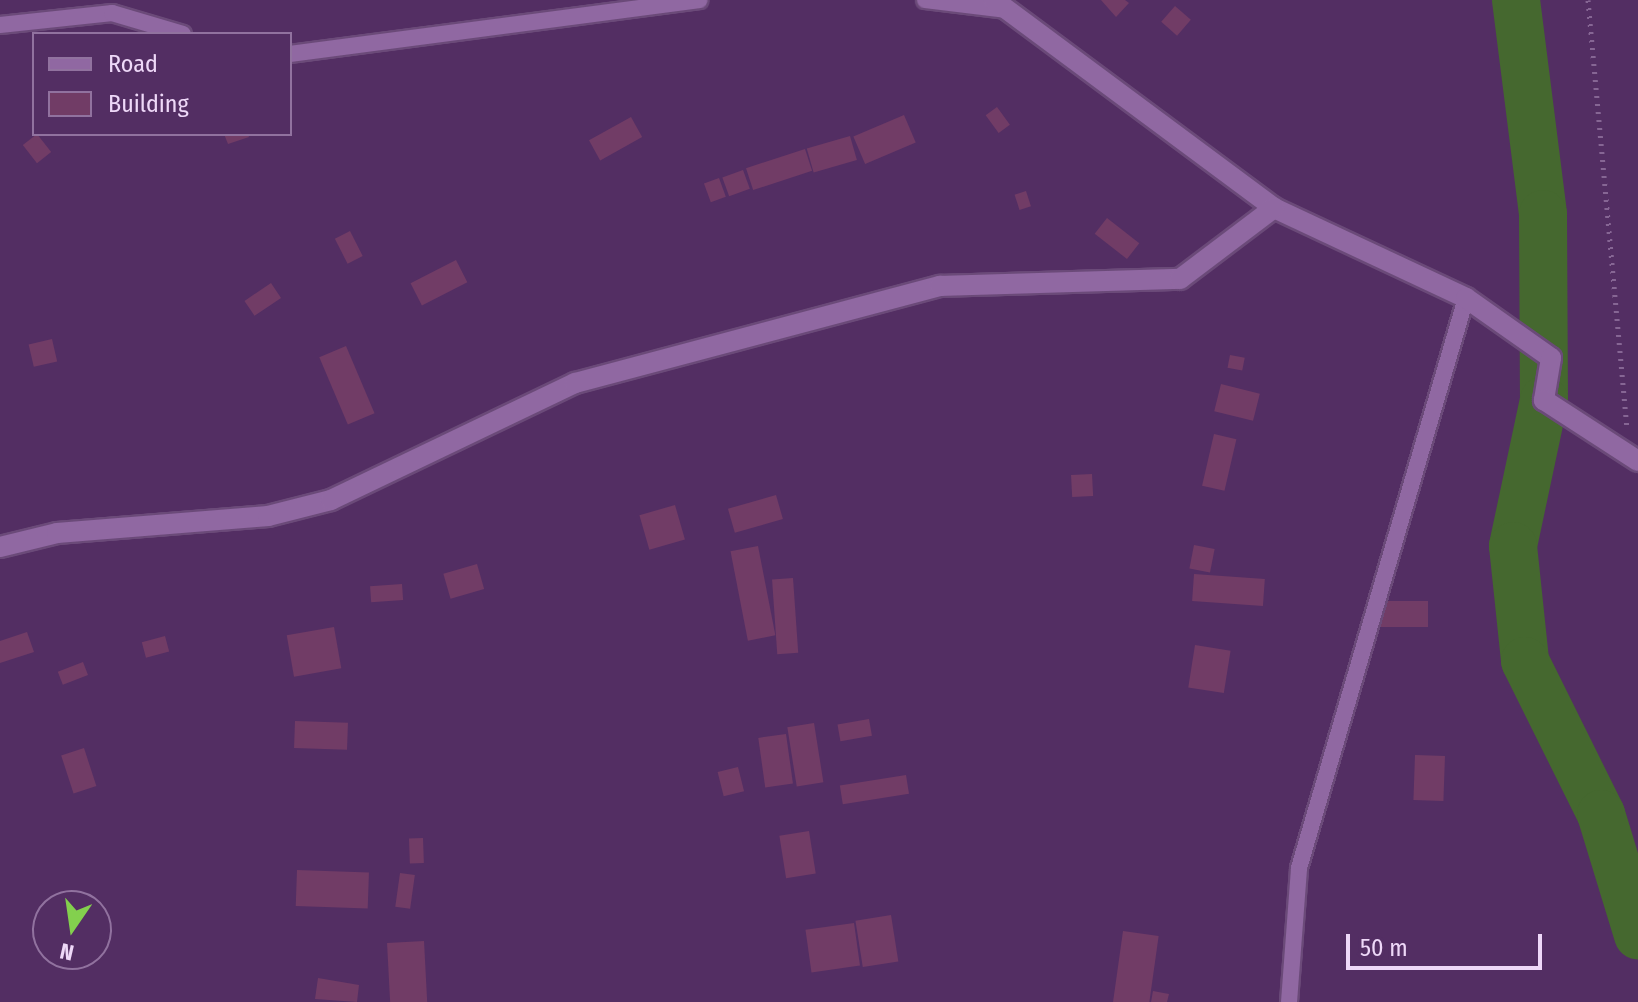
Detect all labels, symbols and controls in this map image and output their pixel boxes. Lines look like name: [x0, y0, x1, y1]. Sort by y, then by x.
legend: [32, 32, 292, 136]
text: Road: [108, 50, 158, 78]
text: Building: [108, 90, 189, 118]
north arrow: [32, 890, 112, 970]
scale bar: [1350, 918, 1546, 968]
text: 50 m: [1360, 934, 1408, 962]
text: N: [57, 937, 76, 967]

